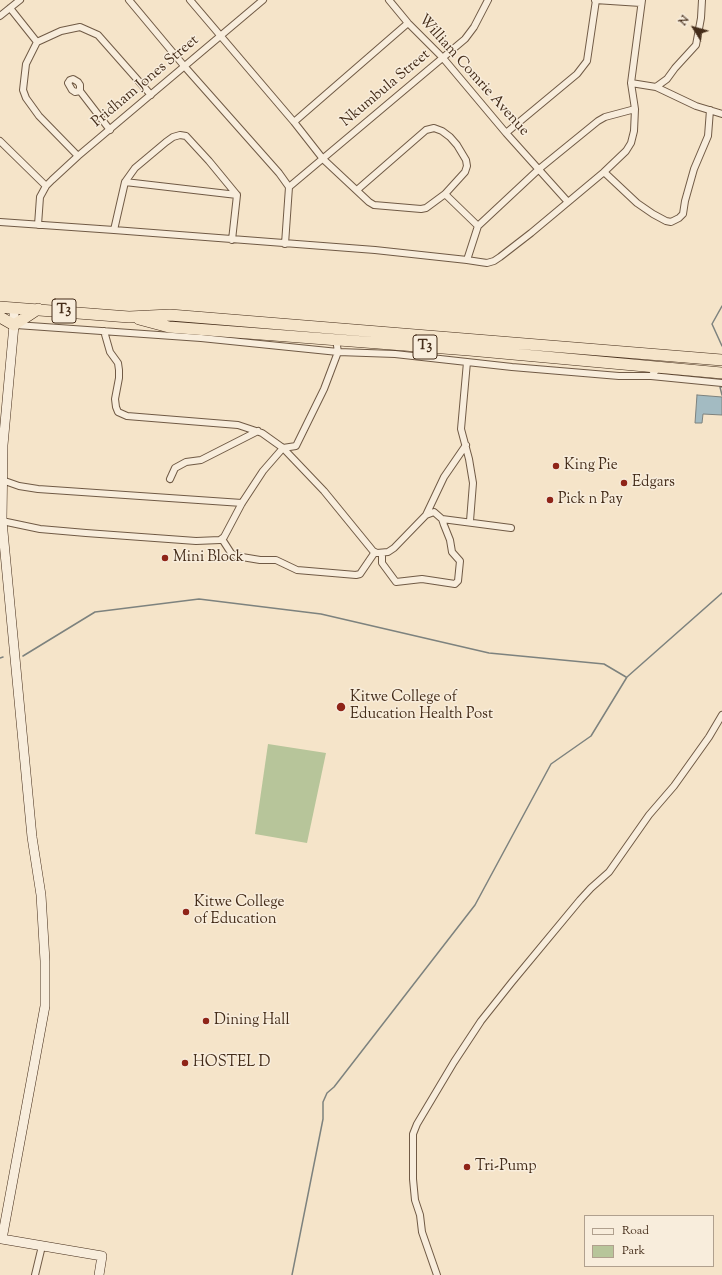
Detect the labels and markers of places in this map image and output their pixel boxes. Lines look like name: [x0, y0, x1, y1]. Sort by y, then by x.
place label: King Pie: [564, 457, 618, 475]
marker: King Pie: [551, 461, 561, 471]
place label: Edgars: [632, 474, 675, 492]
marker: Edgars: [619, 478, 629, 488]
place label: Pick n Pay: [558, 491, 623, 509]
marker: Pick n Pay: [545, 495, 555, 505]
place label: Mini Block: [173, 549, 244, 567]
marker: Mini Block: [160, 553, 170, 563]
place label: Kitwe College of Education Health Post: [350, 689, 493, 724]
marker: Kitwe College of Education Health Post: [335, 701, 347, 713]
place label: Kitwe College of Education: [194, 894, 284, 929]
marker: Kitwe College of Education: [181, 907, 191, 917]
place label: Dining Hall: [214, 1012, 290, 1030]
marker: Dining Hall: [201, 1016, 211, 1026]
place label: HOSTEL D: [193, 1054, 270, 1072]
marker: HOSTEL D: [180, 1058, 190, 1068]
place label: Tri-Pump: [475, 1158, 537, 1176]
marker: Tri-Pump: [462, 1162, 472, 1172]

